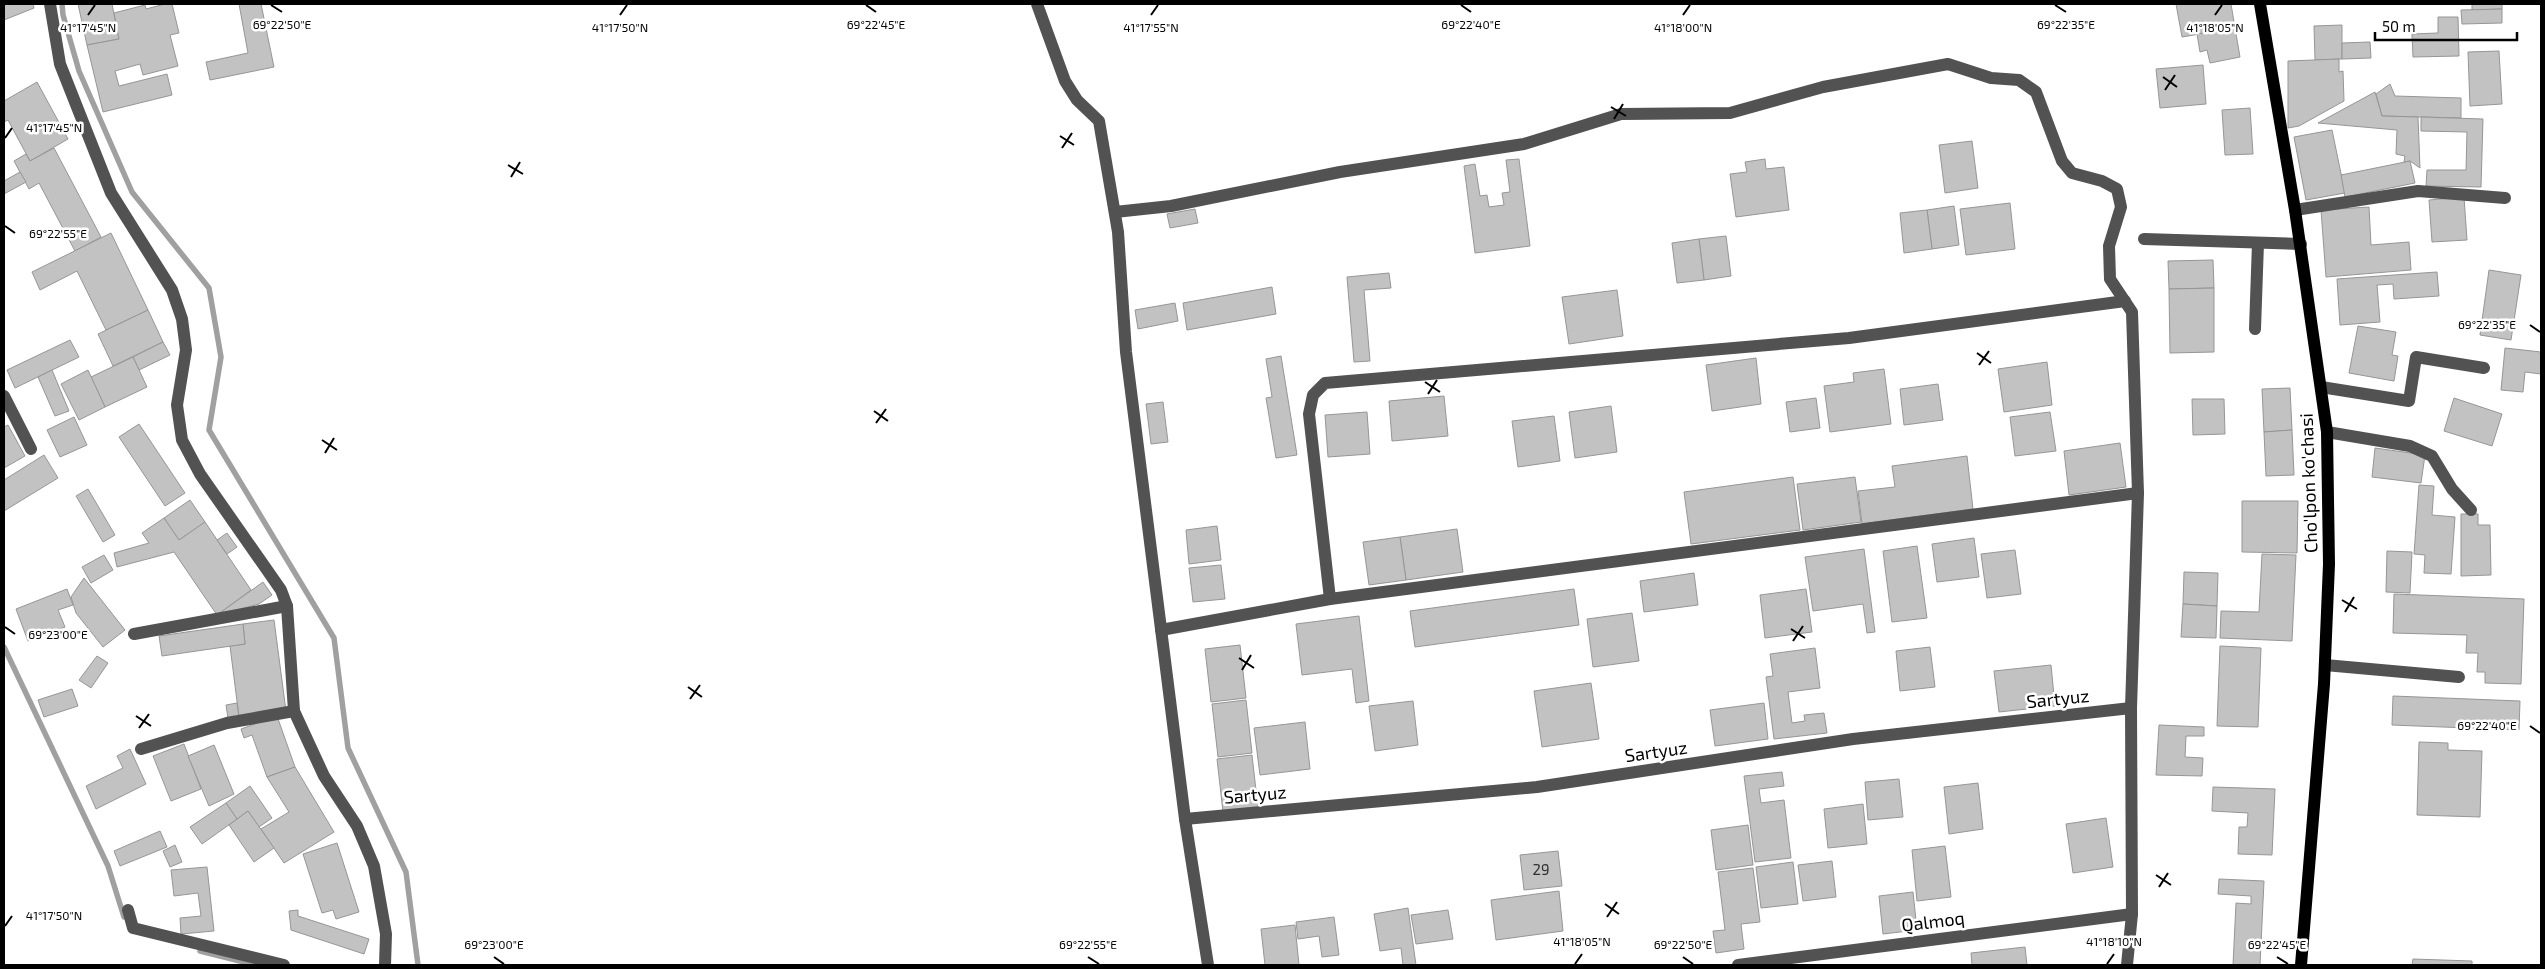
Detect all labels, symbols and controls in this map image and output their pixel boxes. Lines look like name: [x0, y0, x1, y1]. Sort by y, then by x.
scale bar: [2375, 10, 2518, 42]
text: 69°22'50"E: [253, 17, 312, 31]
text: 69°22'45"E: [847, 17, 906, 31]
text: 69°22'40"E: [1441, 17, 1501, 31]
text: 69°22'35"E: [2037, 17, 2095, 31]
text: 50 m: [2382, 17, 2416, 35]
text: 41°17'45"N: [60, 20, 116, 34]
text: 41°17'50"N: [592, 20, 648, 34]
text: 41°17'55"N: [1123, 20, 1179, 34]
text: 41°18'00"N: [1654, 20, 1712, 34]
text: 41°18'05"N: [2186, 20, 2244, 34]
text: 41°17'45"N: [26, 120, 82, 134]
text: 69°22'55"E: [29, 226, 87, 240]
text: 69°22'35"E: [2458, 317, 2516, 331]
street label: Cho'lpon ko'chasi: [2295, 413, 2321, 553]
text: 69°23'00"E: [28, 627, 88, 641]
street label: Sartyuz: [2025, 684, 2090, 712]
text: 69°22'40"E: [2457, 718, 2517, 732]
street label: Sartyuz: [1623, 736, 1689, 766]
street label: Sartyuz: [1223, 780, 1287, 808]
house number: 29: [1532, 860, 1550, 878]
street label: Qalmoq: [1900, 906, 1966, 936]
text: 41°17'50"N: [26, 908, 82, 922]
text: 41°18'05"N: [1553, 934, 1611, 948]
text: 41°18'10"N: [2086, 934, 2142, 948]
text: 69°23'00"E: [464, 937, 524, 951]
text: 69°22'55"E: [1059, 937, 1117, 951]
text: 69°22'50"E: [1654, 937, 1713, 951]
text: 69°22'45"E: [2248, 937, 2307, 951]

